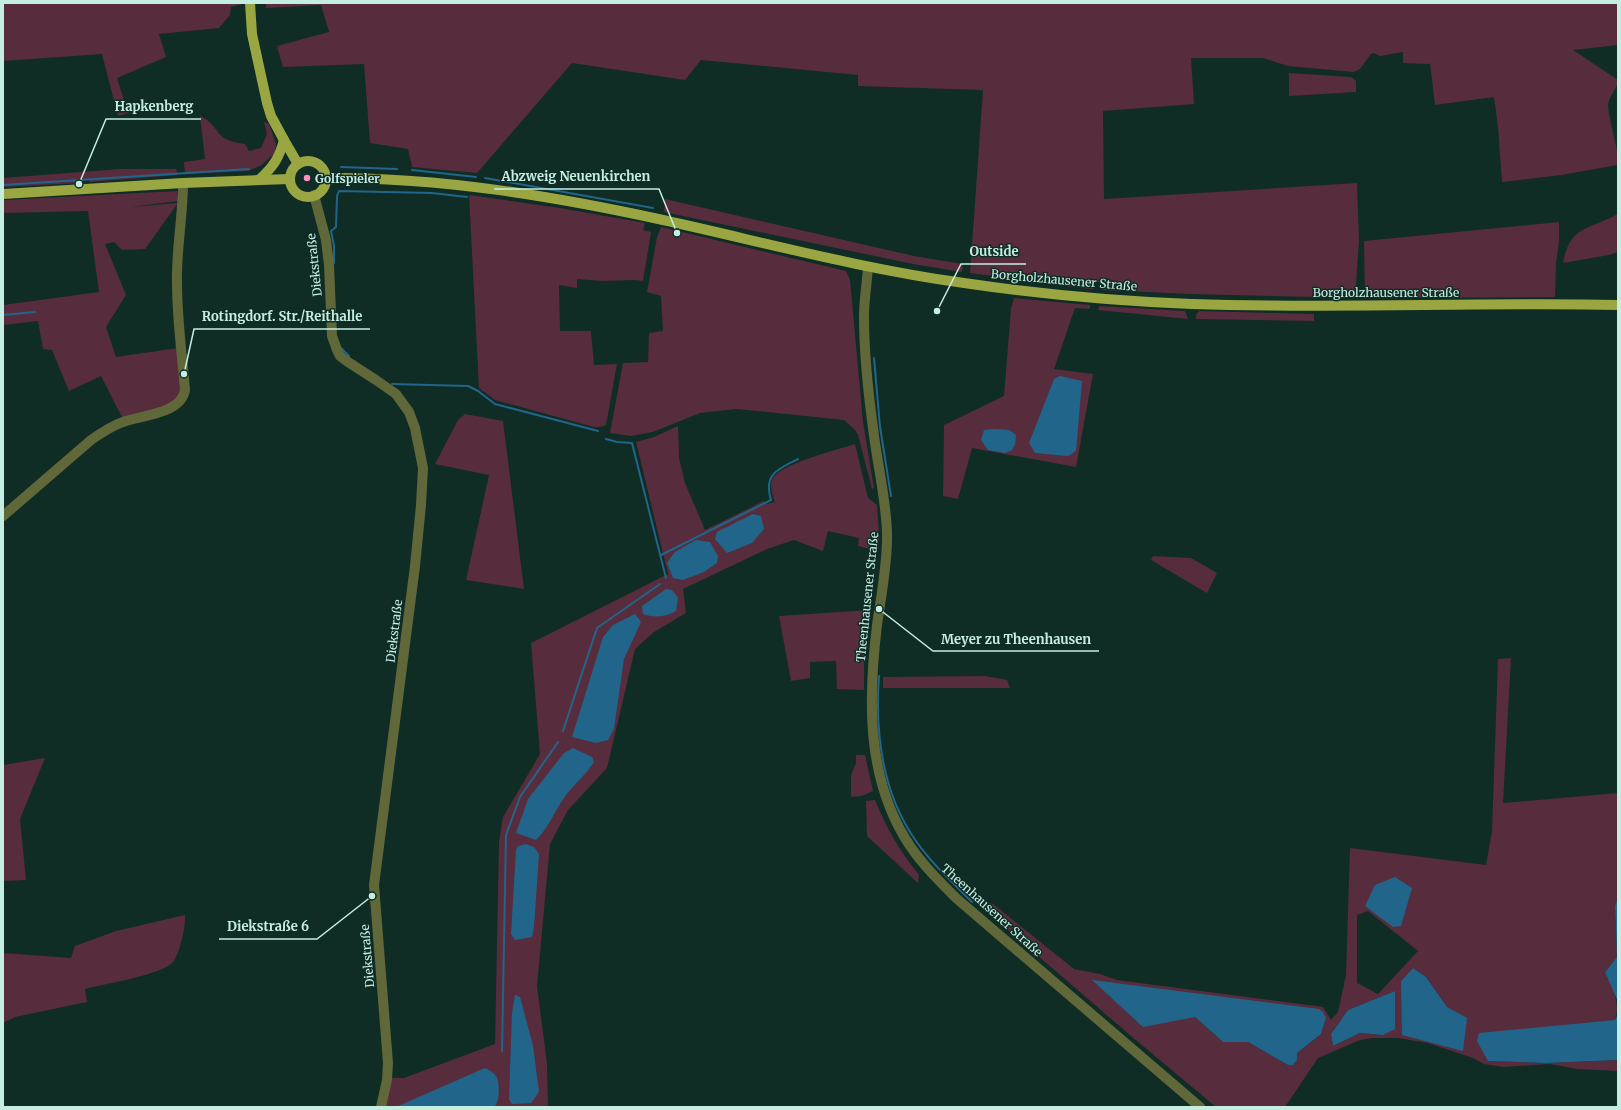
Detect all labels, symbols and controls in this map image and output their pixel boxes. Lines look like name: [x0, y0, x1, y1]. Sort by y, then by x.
callout: Hapkenberg: [106, 94, 201, 119]
text: Hapkenberg: [115, 98, 193, 115]
callout: Abzweig Neuenkirchen: [494, 164, 659, 189]
text: Abzweig Neuenkirchen: [501, 168, 651, 185]
place label: Golfspieler: [315, 171, 380, 186]
marker: Golfspieler: [302, 173, 312, 183]
street label: Diekstraße: [303, 233, 325, 297]
callout: Outside: [961, 239, 1026, 264]
text: Outside: [969, 243, 1019, 260]
street label: Borgholzhausener Straße: [990, 266, 1138, 294]
street label: Borgholzhausener Straße: [1313, 285, 1459, 300]
callout: Rotingdorf. Str./Reithalle: [194, 304, 370, 329]
text: Rotingdorf. Str./Reithalle: [202, 308, 362, 325]
street label: Theenhausener Straße: [853, 531, 881, 663]
street label: Diekstraße: [383, 599, 405, 663]
callout: Meyer zu Theenhausen: [933, 626, 1099, 651]
text: Meyer zu Theenhausen: [941, 631, 1091, 648]
street label: Theenhausener Straße: [938, 861, 1046, 959]
callout: Diekstraße 6: [219, 914, 317, 939]
text: Diekstraße 6: [227, 918, 309, 935]
street label: Diekstraße: [357, 924, 377, 988]

